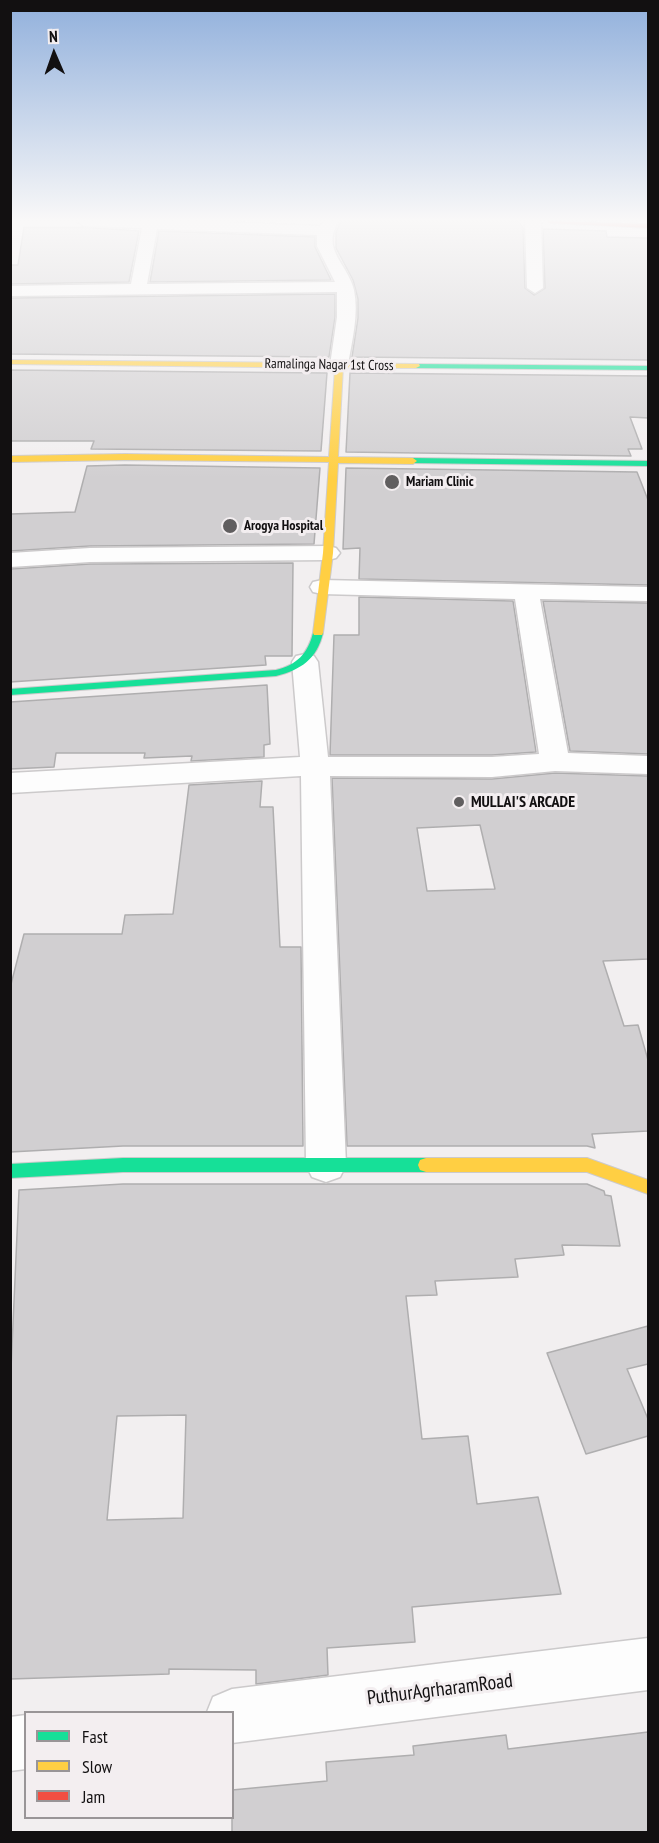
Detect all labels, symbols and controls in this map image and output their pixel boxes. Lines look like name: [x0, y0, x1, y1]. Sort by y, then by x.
north arrow: [24, 24, 84, 84]
text: N: [49, 26, 58, 46]
street label: Ramalinga Nagar 1st Cross: [264, 355, 394, 375]
marker: Mariam Clinic: [383, 473, 401, 491]
place label: Mariam Clinic: [406, 474, 474, 490]
marker: Arogya Hospital: [221, 517, 239, 535]
place label: Arogya Hospital: [244, 518, 323, 534]
place label: MULLAI'S ARCADE: [471, 792, 575, 812]
marker: MULLAI'S ARCADE: [452, 795, 466, 809]
street label: PuthurAgrharamRoad: [366, 1669, 514, 1711]
legend: [24, 1711, 234, 1819]
text: Fast: [82, 1725, 108, 1748]
text: Slow: [82, 1755, 112, 1778]
text: Jam: [82, 1785, 105, 1808]

